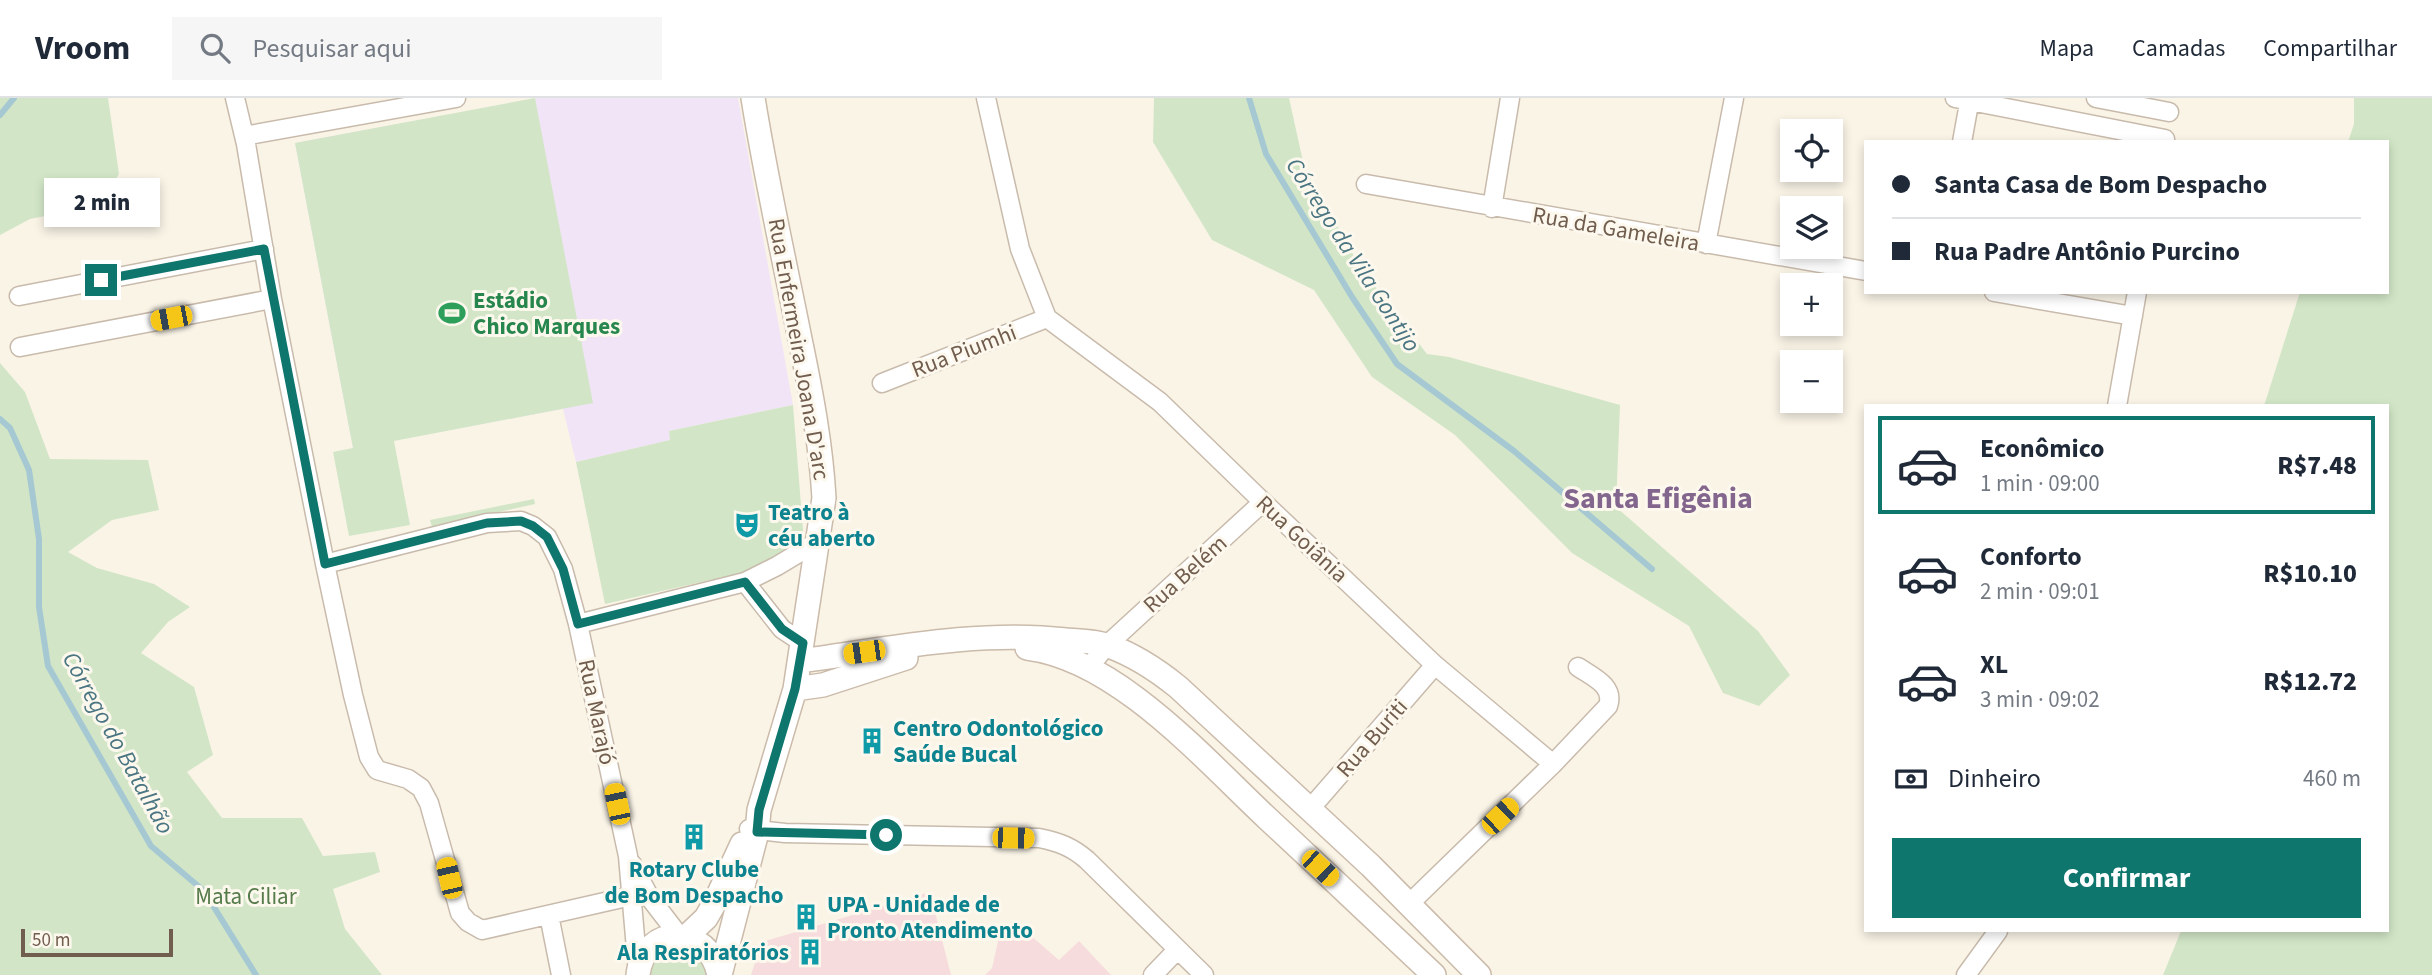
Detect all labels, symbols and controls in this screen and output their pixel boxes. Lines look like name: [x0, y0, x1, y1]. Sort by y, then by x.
search box: [172, 17, 662, 80]
text: Vroom: [35, 25, 130, 72]
icon: search: [196, 29, 234, 67]
text: Pesquisar aqui: [252, 30, 412, 67]
text: Mapa: [2039, 31, 2094, 66]
text: Camadas: [2132, 31, 2225, 66]
text: Compartilhar: [2263, 31, 2397, 66]
map controls: [1780, 119, 1843, 413]
button: locate: [1780, 119, 1843, 182]
water label: Córrego da Vila Gontijo: [1277, 151, 1429, 359]
text: Santa Casa de Bom Despacho: [1934, 166, 2267, 203]
callout: 2 min: [43, 178, 159, 228]
text: 2 min: [74, 186, 130, 219]
button: layers: [1780, 196, 1843, 259]
street label: Rua da Gameleira: [1530, 198, 1702, 260]
street label: Rua Enfermeira Joana D'arc: [760, 215, 838, 483]
text: Rua Padre Antônio Purcino: [1934, 233, 2240, 270]
route end: [85, 264, 117, 296]
button: +: [1780, 273, 1843, 336]
place label: Estádio Chico Marques: [473, 284, 620, 343]
sports icon: Estádio Chico Marques: [437, 298, 467, 328]
car: [149, 304, 194, 332]
street label: Rua Piumhi: [907, 316, 1021, 386]
button: −: [1780, 350, 1843, 413]
text: Econômico: [1980, 430, 2105, 467]
icon: car: [1896, 434, 1959, 497]
text: R$7.48: [2277, 447, 2357, 484]
text: 1 min · 09:00: [1980, 467, 2100, 500]
district label: Santa Efigênia: [1563, 477, 1753, 520]
street label: Rua Goiânia: [1248, 488, 1356, 590]
place label: Teatro à céu aberto: [768, 496, 875, 555]
theatre icon: Teatro à céu aberto: [732, 510, 762, 540]
street label: Rua Belém: [1136, 527, 1234, 621]
text: Conforto: [1980, 538, 2082, 575]
icon: car: [1896, 542, 1959, 605]
text: R$10.10: [2263, 555, 2357, 592]
text: 2 min · 09:01: [1980, 575, 2100, 608]
car: [842, 639, 887, 665]
water label: Córrego do Batalhão: [53, 645, 183, 841]
text: XL: [1980, 646, 2008, 683]
icon: car: [1896, 650, 1959, 713]
street label: Rua Marajó: [570, 656, 624, 768]
text: R$12.72: [2263, 663, 2357, 700]
text: 3 min · 09:02: [1980, 683, 2100, 716]
street label: Rua Buriti: [1328, 691, 1416, 785]
place label: Centro Odontológico Saúde Bucal: [893, 712, 1103, 771]
building icon: Centro Odontológico Saúde Bucal: [857, 726, 887, 756]
icon: cash: [1892, 760, 1930, 798]
text: Dinheiro: [1948, 760, 2041, 797]
text: 460 m: [2303, 762, 2361, 795]
car: [603, 781, 632, 827]
car: [1478, 794, 1523, 838]
route start: [870, 819, 902, 851]
building icon: Rotary Clube de Bom Despacho: [679, 822, 709, 852]
car: [992, 827, 1035, 849]
button: Confirmar: [1892, 838, 2361, 918]
car: [1298, 846, 1343, 890]
place label: Rotary Clube de Bom Despacho: [604, 853, 784, 912]
car: [435, 855, 464, 901]
park label: Mata Ciliar: [195, 880, 298, 913]
place label: UPA - Unidade de Pronto Atendimento: [827, 888, 1033, 947]
building icon: UPA - Unidade de Pronto Atendimento: [791, 902, 821, 932]
scale bar: [21, 926, 173, 958]
text: 50 m: [32, 927, 70, 954]
place label: Ala Respiratórios: [616, 936, 789, 969]
building icon: Ala Respiratórios: [795, 937, 825, 967]

